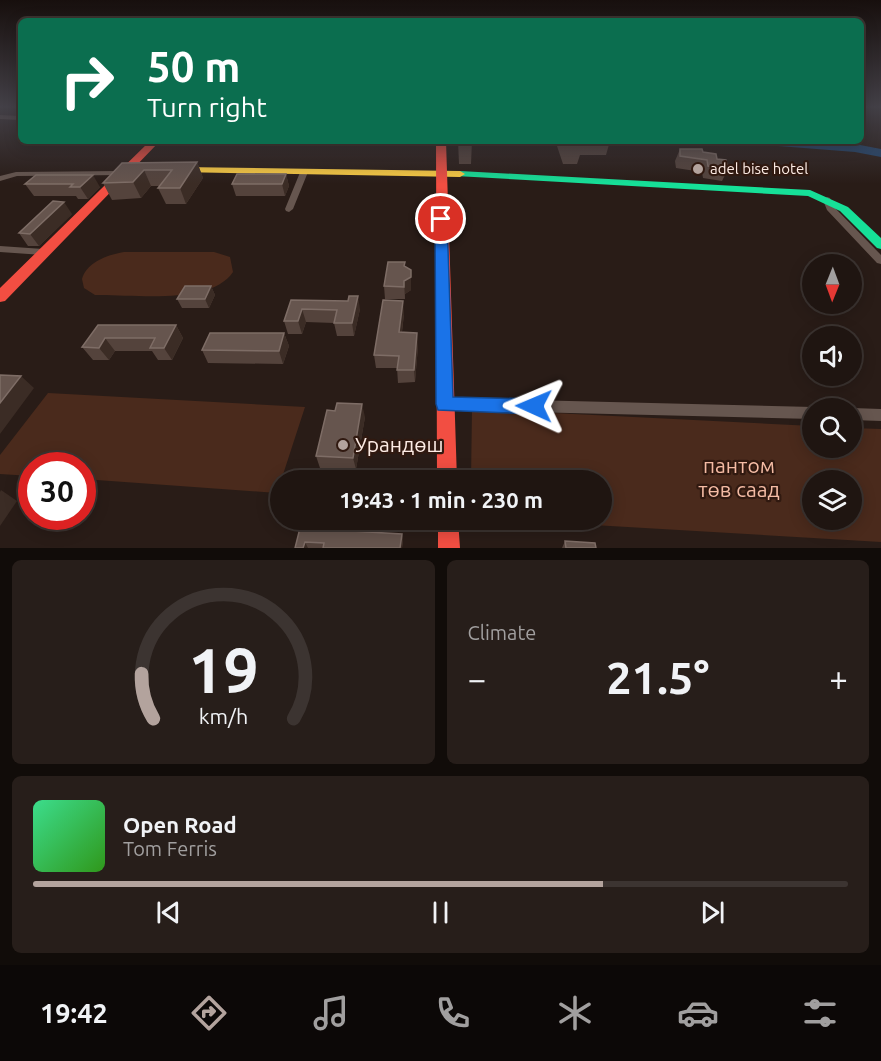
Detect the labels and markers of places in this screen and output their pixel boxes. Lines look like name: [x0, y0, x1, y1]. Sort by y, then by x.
place label: adel bise hotel: [710, 160, 808, 177]
marker: adel bise hotel: [691, 162, 705, 176]
pin: [415, 193, 466, 244]
place label: Урандөш: [355, 432, 444, 456]
marker: Урандөш: [336, 438, 350, 452]

